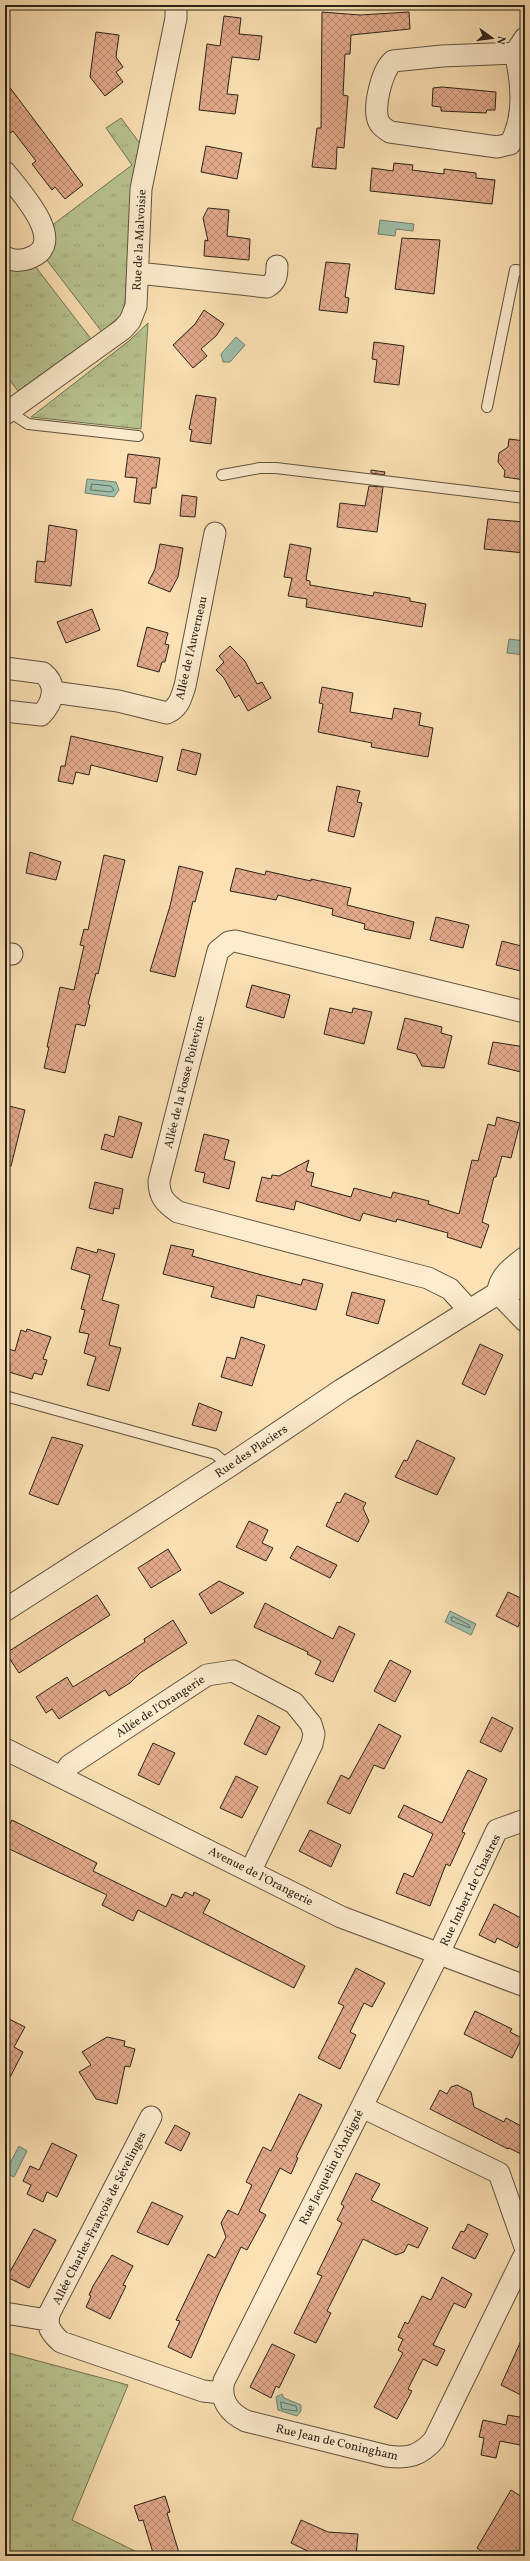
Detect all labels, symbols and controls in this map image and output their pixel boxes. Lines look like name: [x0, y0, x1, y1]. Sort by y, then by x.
north arrow: [472, 18, 512, 58]
text: N: [492, 34, 508, 46]
street label: Rue de la Malvoisie: [129, 189, 151, 291]
street label: Allée de l'Auverneau: [172, 594, 212, 702]
street label: Allée de la Fosse Poitevine: [161, 1014, 209, 1150]
street label: Rue des Placiers: [212, 1422, 291, 1482]
street label: Allée de l'Orangerie: [113, 1672, 208, 1742]
street label: Rue Imbert de Chastres: [437, 1832, 505, 1949]
street label: Avenue de l'Orangerie: [205, 1844, 316, 1910]
street label: Rue Jacquelin d'Andigné: [296, 2107, 368, 2228]
street label: Allée Charles-François de Sévelinges: [49, 2129, 151, 2308]
street label: Rue Jean de Coningham: [274, 2421, 400, 2465]

